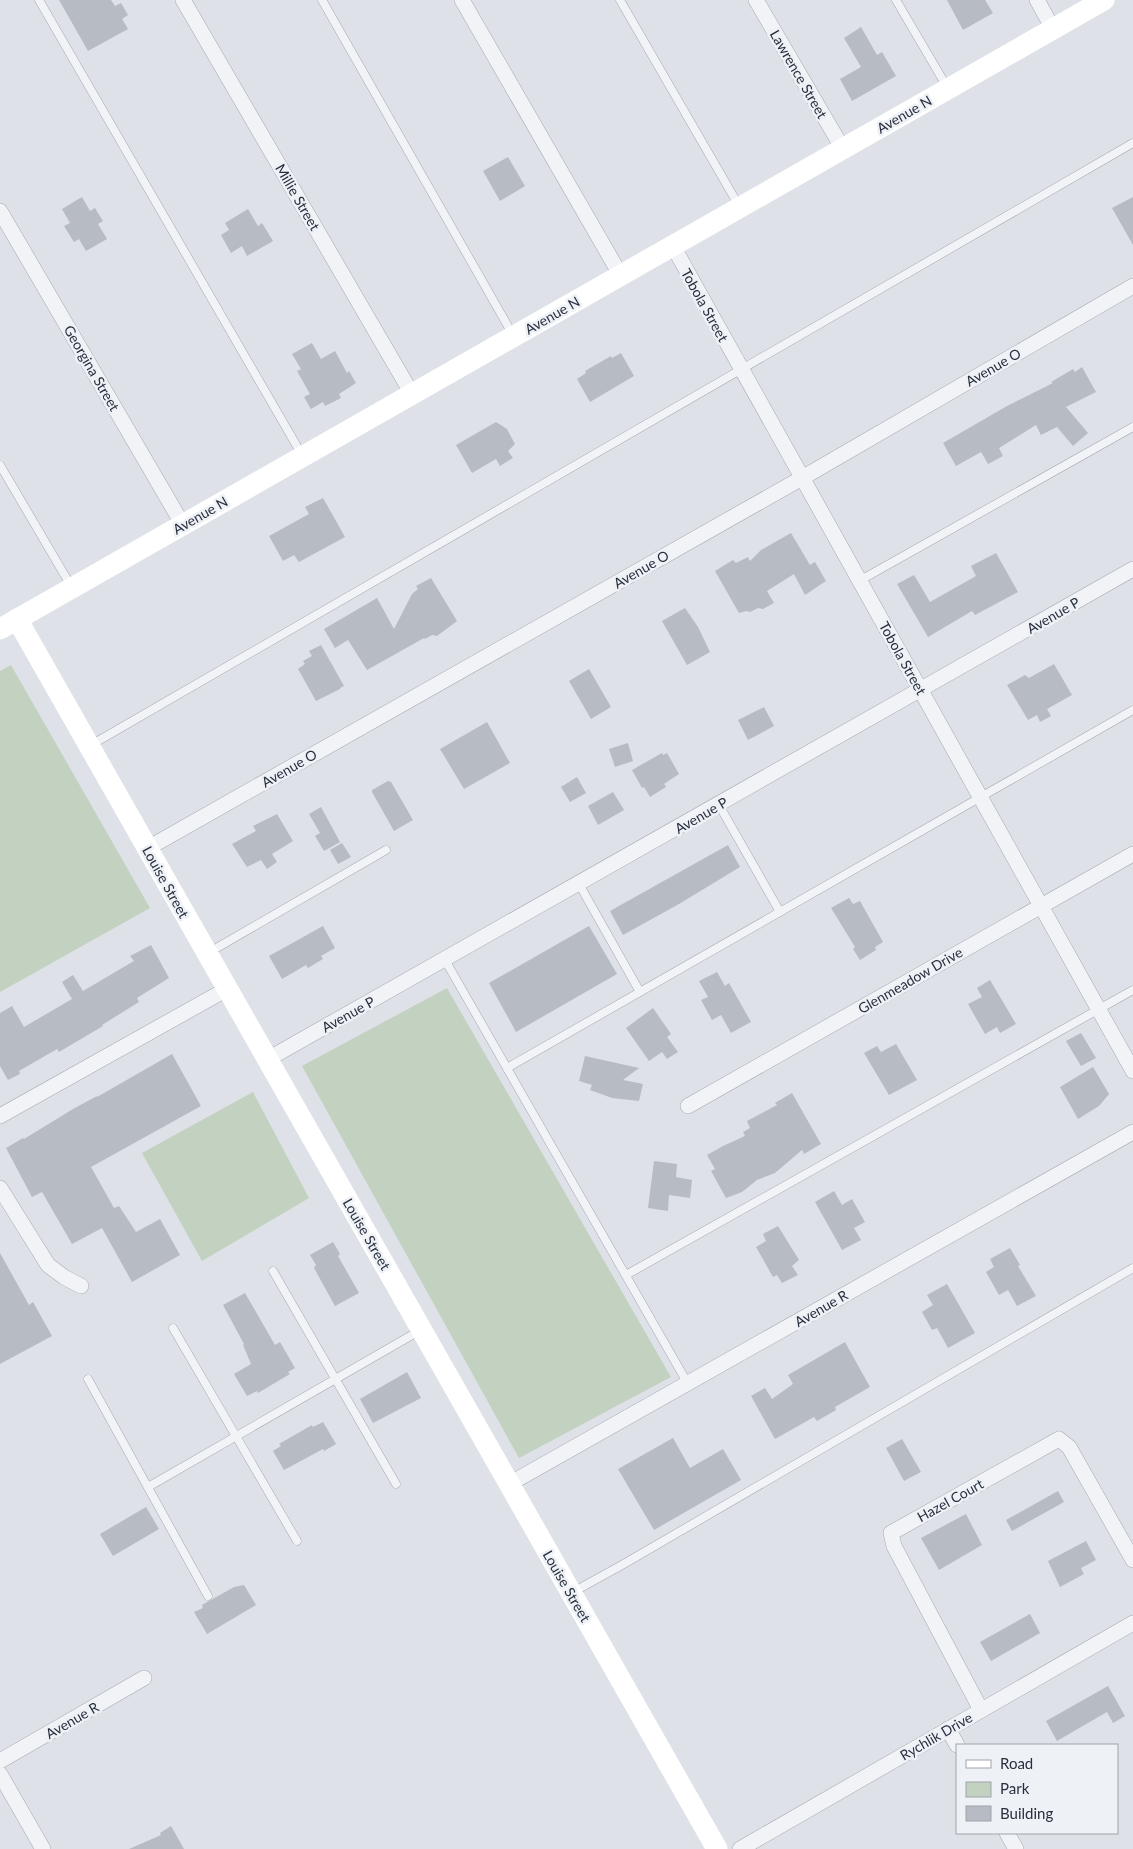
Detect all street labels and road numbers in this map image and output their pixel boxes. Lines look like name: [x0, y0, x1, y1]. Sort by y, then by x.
street label: Lawrence Street: [767, 27, 831, 121]
street label: Avenue N: [873, 91, 935, 137]
street label: Millie Street: [272, 161, 324, 233]
street label: Tobola Street: [678, 265, 732, 345]
street label: Avenue N: [521, 292, 583, 338]
street label: Georgina Street: [61, 322, 123, 414]
street label: Avenue O: [962, 344, 1024, 390]
street label: Avenue N: [169, 492, 231, 538]
street label: Avenue O: [610, 546, 672, 592]
street label: Avenue P: [1023, 593, 1083, 637]
street label: Tobola Street: [876, 618, 930, 698]
street label: Avenue O: [258, 745, 320, 791]
street label: Avenue P: [671, 793, 731, 837]
street label: Louise Street: [139, 843, 193, 921]
street label: Glenmeadow Drive: [855, 943, 965, 1017]
street label: Avenue P: [318, 992, 378, 1036]
street label: Louise Street: [340, 1195, 394, 1273]
street label: Avenue R: [791, 1286, 851, 1330]
street label: Hazel Court: [914, 1475, 986, 1525]
street label: Louise Street: [540, 1547, 594, 1625]
street label: Avenue R: [42, 1698, 102, 1742]
street label: Rychlik Drive: [897, 1708, 975, 1764]

